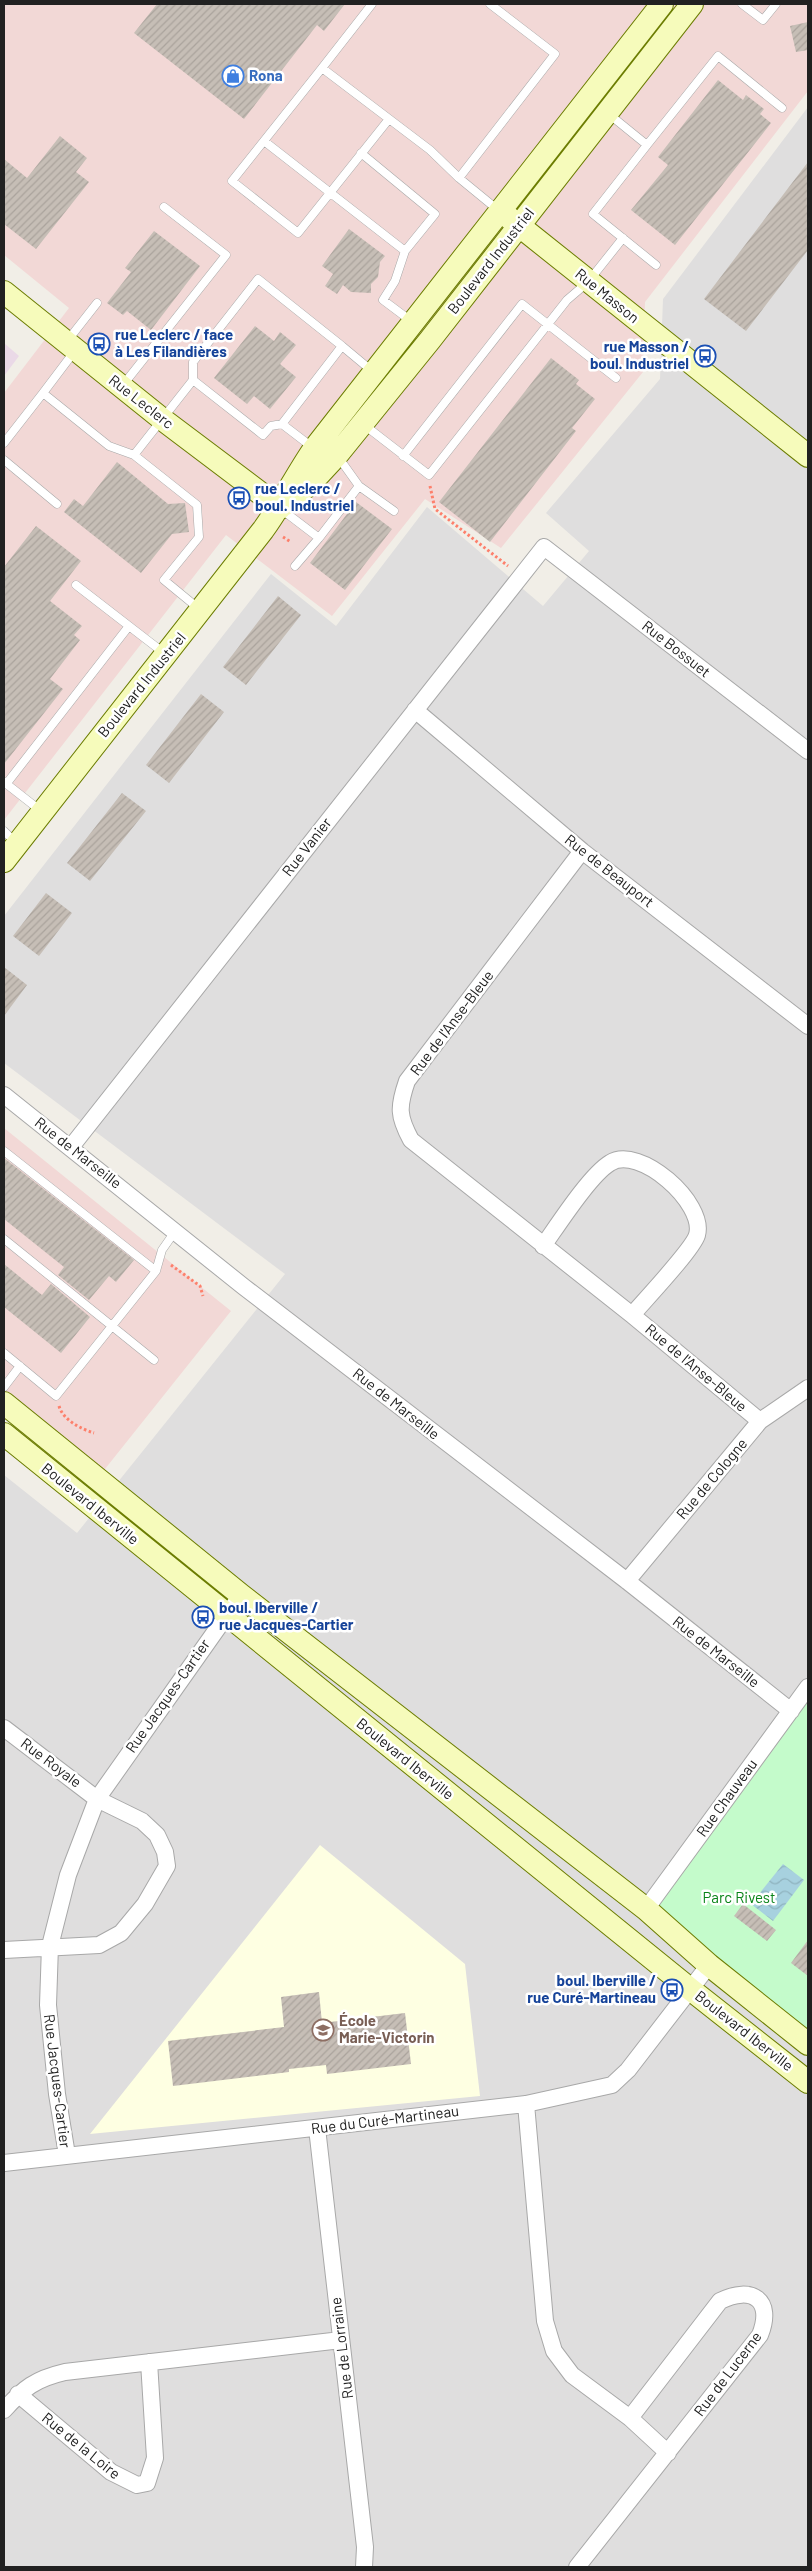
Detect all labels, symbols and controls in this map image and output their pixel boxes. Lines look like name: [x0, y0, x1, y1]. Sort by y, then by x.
shop icon: Rona: [221, 64, 245, 88]
place label: Rona: [249, 66, 283, 84]
street label: Boulevard Industriel: [443, 204, 537, 317]
street label: Rue Masson: [572, 264, 643, 326]
place label: rue Leclerc / face à Les Filandières: [115, 325, 233, 360]
bus stop icon: rue Leclerc / face à Les Filandières: [87, 332, 111, 356]
place label: rue Masson / boul. Industriel: [590, 337, 689, 372]
bus stop icon: rue Masson / boul. Industriel: [693, 344, 717, 368]
street label: Rue Leclerc: [106, 370, 178, 432]
place label: rue Leclerc / boul. Industriel: [255, 479, 354, 514]
bus stop icon: rue Leclerc / boul. Industriel: [227, 486, 251, 510]
street label: Rue Bossuet: [639, 616, 714, 680]
street label: Boulevard Industriel: [93, 628, 189, 740]
street label: Rue Vanier: [278, 813, 335, 879]
street label: Rue de Beauport: [562, 830, 658, 911]
street label: Rue de l'Anse-Bleue: [406, 966, 497, 1079]
street label: Rue de Marseille: [32, 1113, 126, 1192]
street label: Rue de l'Anse-Bleue: [642, 1319, 751, 1415]
street label: Rue de Marseille: [350, 1364, 444, 1443]
street label: Rue de Cologne: [672, 1434, 750, 1523]
street label: Boulevard Iberville: [38, 1459, 143, 1548]
place label: boul. Iberville / rue Jacques-Cartier: [219, 1598, 354, 1633]
bus stop icon: boul. Iberville / rue Jacques-Cartier: [191, 1605, 215, 1629]
street label: Rue de Marseille: [670, 1612, 764, 1691]
street label: Rue Jacques-Cartier: [121, 1635, 213, 1756]
street label: Boulevard Iberville: [353, 1714, 458, 1803]
street label: Rue Royale: [18, 1734, 85, 1791]
street label: Rue Chauveau: [692, 1755, 760, 1840]
park label: Parc Rivest: [702, 1888, 776, 1906]
place label: boul. Iberville / rue Curé-Martineau: [527, 1971, 656, 2006]
bus stop icon: boul. Iberville / rue Curé-Martineau: [660, 1978, 684, 2002]
street label: Boulevard Iberville: [692, 1986, 797, 2074]
place label: École Marie-Victorin: [339, 2011, 434, 2046]
street label: Rue Jacques-Cartier: [41, 2013, 75, 2149]
school or university icon: École Marie-Victorin: [311, 2018, 335, 2042]
street label: Rue du Curé-Martineau: [310, 2101, 460, 2137]
street label: Rue de Lorraine: [326, 2296, 356, 2400]
street label: Rue de Lucerne: [690, 2328, 765, 2419]
street label: Rue de la Loire: [39, 2408, 124, 2482]

